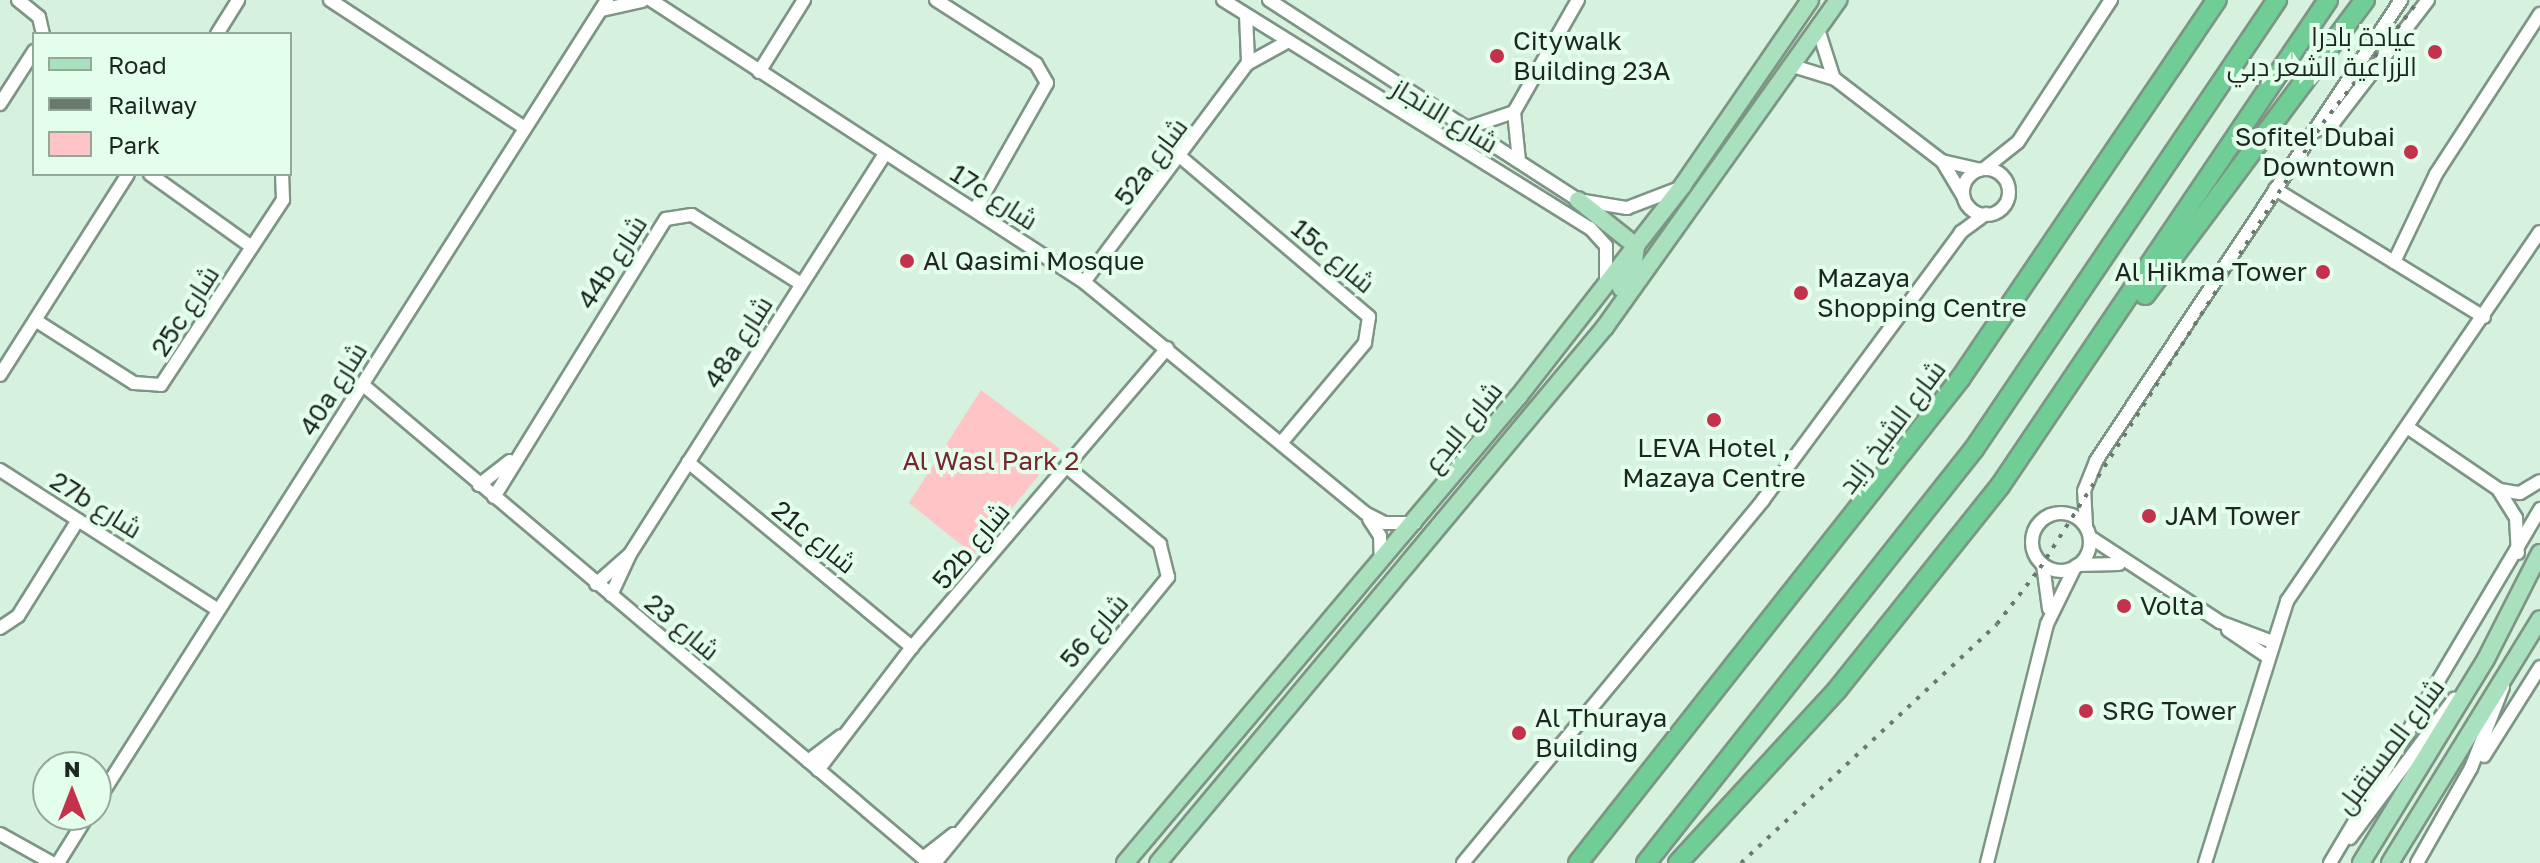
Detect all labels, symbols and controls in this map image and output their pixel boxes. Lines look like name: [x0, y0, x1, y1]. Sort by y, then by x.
place label: عيادة بادرا الزراعية الشعر دبي: [2227, 21, 2417, 82]
place label: Citywalk Building 23A: [1513, 25, 1670, 86]
legend: [32, 32, 292, 176]
marker: عيادة بادرا الزراعية الشعر دبي: [2424, 41, 2446, 63]
marker: Citywalk Building 23A: [1488, 47, 1506, 65]
text: Road: [108, 50, 167, 79]
street label: شارع الانجاز: [1387, 72, 1503, 160]
text: Railway: [108, 90, 197, 119]
street label: 52a شارع: [1108, 112, 1194, 212]
place label: Sofitel Dubai Downtown: [2235, 121, 2395, 182]
text: Park: [108, 130, 160, 159]
marker: Sofitel Dubai Downtown: [2402, 143, 2420, 161]
street label: 17c شارع: [945, 157, 1043, 237]
street label: 44b شارع: [570, 210, 654, 314]
street label: 15c شارع: [1285, 212, 1381, 300]
place label: Al Qasimi Mosque: [923, 245, 1144, 277]
marker: Al Qasimi Mosque: [898, 252, 916, 270]
place label: Al Hikma Tower: [2115, 256, 2307, 288]
street label: 25c شارع: [144, 260, 226, 362]
place label: Mazaya Shopping Centre: [1817, 262, 2027, 324]
marker: Al Hikma Tower: [2314, 263, 2332, 281]
marker: Mazaya Shopping Centre: [1792, 284, 1810, 302]
street label: 48a شارع: [697, 290, 779, 394]
street label: 40a شارع: [292, 337, 374, 441]
street label: شارع الشيخ زايد: [1832, 354, 1952, 500]
street label: شارع البدع: [1417, 376, 1509, 478]
marker: LEVA Hotel , Mazaya Centre: [1705, 411, 1723, 429]
place label: LEVA Hotel , Mazaya Centre: [1622, 432, 1806, 494]
park label: Al Wasl Park 2: [903, 445, 1079, 477]
street label: 27b شارع: [45, 465, 147, 545]
street label: 21c شارع: [766, 494, 862, 580]
street label: 52b شارع: [926, 497, 1016, 595]
place label: JAM Tower: [2165, 500, 2300, 532]
marker: JAM Tower: [2140, 507, 2158, 525]
street label: شارع 23: [639, 587, 725, 667]
street label: شارع 56: [1053, 588, 1135, 674]
place label: Volta: [2140, 590, 2204, 622]
marker: Volta: [2115, 597, 2133, 615]
street label: شارع المستقبل: [2329, 672, 2451, 820]
place label: SRG Tower: [2102, 695, 2236, 727]
place label: Al Thuraya Building: [1535, 702, 1667, 764]
marker: SRG Tower: [2077, 702, 2095, 720]
marker: Al Thuraya Building: [1510, 724, 1528, 742]
north arrow: [32, 751, 112, 831]
text: N: [64, 755, 80, 782]

